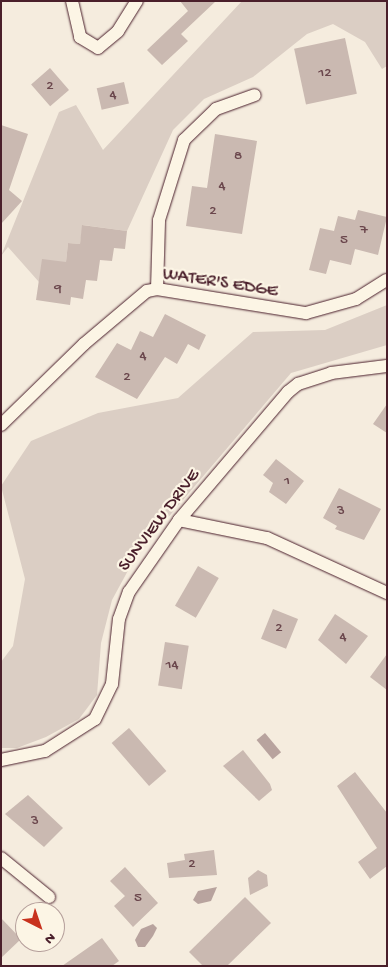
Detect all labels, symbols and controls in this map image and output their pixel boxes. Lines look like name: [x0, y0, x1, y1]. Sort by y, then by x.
house number: 12: [318, 65, 332, 83]
house number: 2: [46, 78, 54, 96]
house number: 4: [109, 87, 117, 105]
house number: 8: [234, 148, 242, 166]
house number: 4: [218, 178, 226, 196]
house number: 2: [209, 203, 217, 221]
house number: 7: [360, 222, 368, 240]
house number: 5: [340, 232, 348, 250]
street label: WATER'S EDGE: [161, 264, 279, 304]
house number: 9: [54, 281, 62, 299]
house number: 4: [139, 348, 147, 366]
house number: 2: [123, 369, 131, 387]
street label: SUNVIEW DRIVE: [115, 466, 205, 576]
house number: 1: [284, 473, 290, 491]
house number: 3: [337, 503, 345, 521]
house number: 2: [275, 620, 283, 638]
house number: 4: [339, 629, 347, 647]
house number: 14: [165, 657, 179, 675]
house number: 3: [31, 813, 39, 831]
house number: 2: [188, 856, 196, 874]
house number: 5: [134, 890, 142, 908]
north arrow: [15, 902, 65, 952]
text: N: [40, 929, 59, 947]

